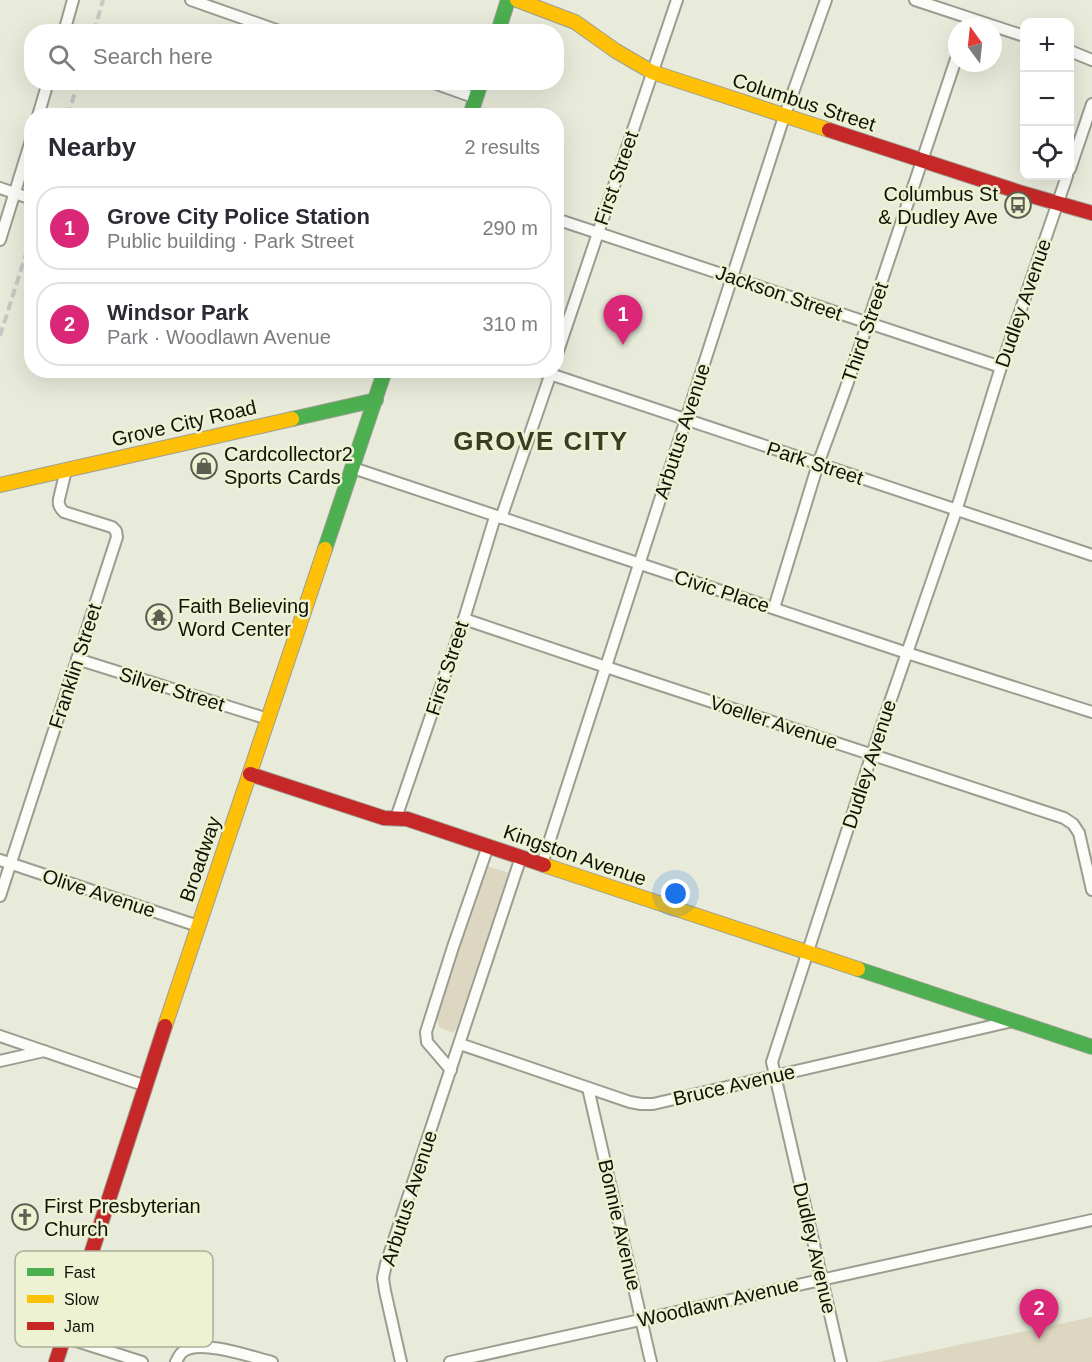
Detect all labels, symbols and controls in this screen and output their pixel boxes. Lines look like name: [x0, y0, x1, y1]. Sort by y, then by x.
north arrow: [948, 18, 1002, 72]
map controls: [1020, 18, 1074, 180]
button: +: [1020, 18, 1074, 72]
search box: [24, 24, 564, 90]
icon: search: [45, 41, 78, 74]
text: Search here: [93, 44, 213, 69]
street label: Columbus Street: [730, 69, 879, 136]
button: −: [1020, 72, 1074, 126]
button: locate: [1020, 126, 1074, 180]
street label: First Street: [590, 128, 642, 228]
text: Nearby: [48, 132, 136, 162]
text: 2 results: [464, 136, 540, 158]
place label: Columbus St & Dudley Ave: [878, 183, 998, 228]
bus stop icon: Columbus St & Dudley Ave: [1003, 190, 1033, 220]
text: Grove City Police Station: [107, 204, 370, 229]
text: 1: [64, 217, 75, 239]
text: 290 m: [482, 217, 538, 239]
text: Public building · Park Street: [107, 230, 354, 252]
street label: Dudley Avenue: [991, 236, 1055, 370]
street label: Jackson Street: [713, 261, 846, 325]
street label: Third Street: [838, 279, 893, 385]
pin: 1: [604, 296, 642, 345]
text: Windsor Park: [107, 300, 249, 325]
text: 2: [64, 313, 75, 335]
text: 310 m: [482, 313, 538, 335]
text: Park · Woodlawn Avenue: [107, 326, 331, 348]
street label: Arbutus Avenue: [650, 361, 714, 501]
street label: Grove City Road: [109, 396, 259, 450]
district label: GROVE CITY: [453, 426, 629, 456]
street label: Park Street: [764, 437, 866, 489]
place label: Cardcollector2 Sports Cards: [224, 443, 353, 488]
shop icon: Cardcollector2 Sports Cards: [189, 451, 219, 481]
street label: Civic Place: [672, 565, 772, 617]
place label: Faith Believing Word Center: [178, 595, 309, 640]
street label: Franklin Street: [44, 600, 106, 731]
temple icon: Faith Believing Word Center: [144, 602, 174, 632]
street label: First Street: [421, 618, 473, 718]
street label: Silver Street: [117, 663, 228, 716]
street label: Voeller Avenue: [707, 691, 841, 753]
street label: Dudley Avenue: [838, 697, 900, 831]
street label: Broadway: [175, 813, 225, 905]
street label: Kingston Avenue: [501, 820, 649, 890]
street label: Olive Avenue: [40, 864, 158, 922]
your location: [661, 879, 690, 908]
street label: Bruce Avenue: [671, 1060, 797, 1110]
street label: Arbutus Avenue: [377, 1128, 441, 1268]
street label: Bonnie Avenue: [594, 1157, 646, 1293]
street label: Dudley Avenue: [789, 1180, 841, 1316]
place label: First Presbyterian Church: [44, 1195, 201, 1240]
church icon: First Presbyterian Church: [10, 1202, 40, 1232]
legend: [15, 1251, 213, 1347]
text: Fast: [64, 1264, 96, 1281]
street label: Woodlawn Avenue: [635, 1273, 801, 1331]
pin: 2: [1020, 1290, 1058, 1339]
text: Slow: [64, 1291, 99, 1308]
text: Jam: [64, 1318, 94, 1335]

